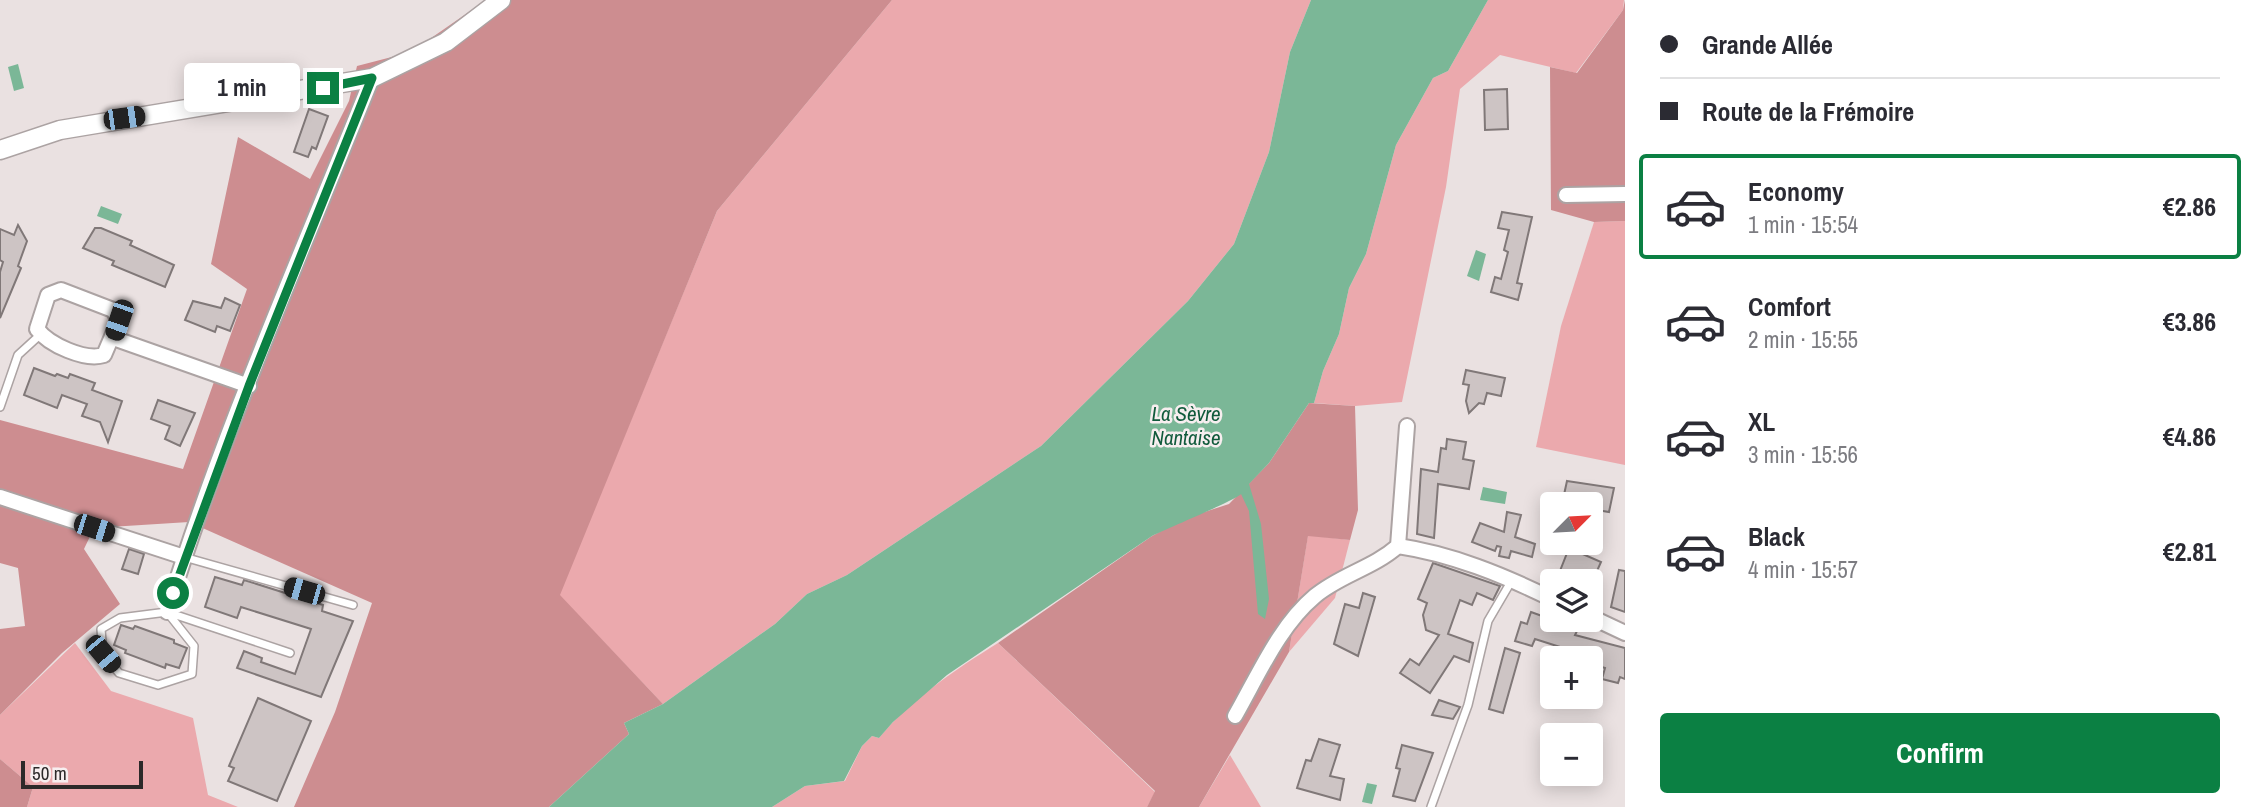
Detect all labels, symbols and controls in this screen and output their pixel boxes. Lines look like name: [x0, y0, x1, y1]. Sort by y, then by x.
text: Grande Allée: [1702, 27, 1833, 62]
callout: 1 min: [183, 64, 298, 112]
text: 1 min: [217, 72, 267, 103]
route end: [307, 72, 339, 104]
text: Route de la Frémoire: [1702, 94, 1914, 129]
car: [102, 105, 147, 131]
text: Economy: [1748, 174, 1844, 209]
icon: car: [1664, 175, 1727, 238]
text: €2.86: [2163, 189, 2216, 224]
text: 1 min · 15:54: [1748, 209, 1858, 240]
text: Comfort: [1748, 289, 1831, 324]
icon: car: [1664, 290, 1727, 353]
car: [103, 297, 136, 343]
text: €3.86: [2163, 304, 2216, 339]
text: 2 min · 15:55: [1748, 324, 1858, 355]
water label: La Sèvre Nantaise: [1152, 399, 1220, 452]
text: XL: [1748, 404, 1775, 439]
icon: car: [1664, 405, 1727, 468]
text: €4.86: [2163, 419, 2216, 454]
text: 3 min · 15:56: [1748, 439, 1858, 470]
north arrow: [1540, 492, 1603, 555]
map controls: [1540, 492, 1603, 786]
car: [71, 512, 118, 544]
text: Black: [1748, 519, 1805, 554]
icon: car: [1664, 520, 1727, 583]
text: €2.81: [2163, 534, 2216, 569]
text: 4 min · 15:57: [1748, 554, 1858, 585]
button: layers: [1540, 569, 1603, 632]
car: [281, 575, 328, 607]
route start: [157, 577, 189, 609]
car: [82, 631, 125, 677]
button: +: [1540, 646, 1603, 709]
button: Confirm: [1660, 713, 2220, 793]
button: −: [1540, 723, 1603, 786]
scale bar: [21, 758, 144, 790]
text: 50 m: [32, 760, 67, 786]

